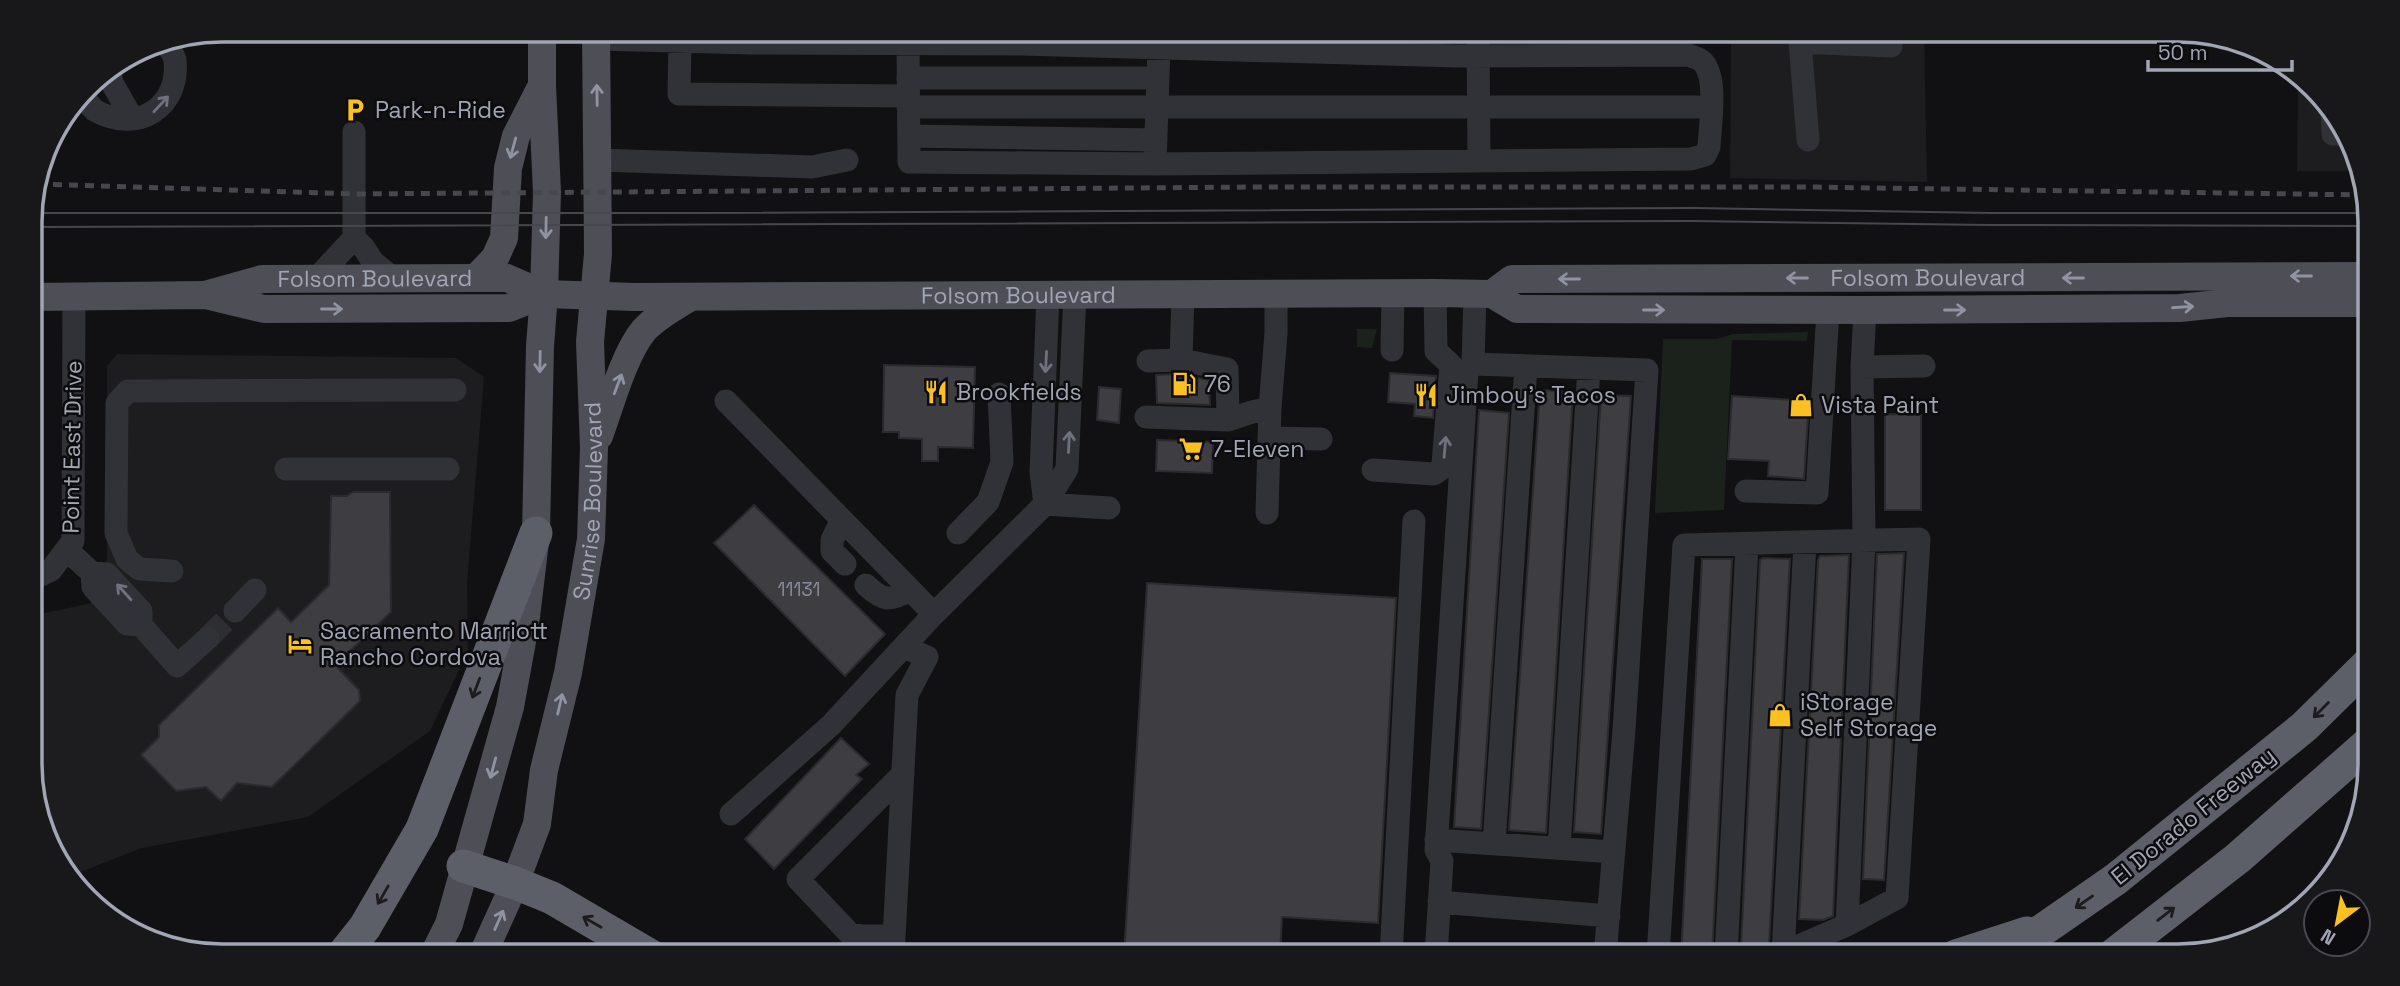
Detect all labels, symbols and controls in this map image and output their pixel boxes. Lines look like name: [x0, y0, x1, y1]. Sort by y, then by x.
scale bar: [2148, 28, 2292, 72]
text: 50 m: [2158, 39, 2208, 66]
one-way arrow: [590, 84, 604, 107]
place label: Park-n-Ride: [375, 95, 506, 125]
one-way arrow: [152, 96, 169, 113]
parking icon: Park-n-Ride: [341, 96, 369, 124]
one-way arrow: [506, 136, 519, 159]
one-way arrow: [539, 216, 553, 239]
street label: Folsom Boulevard: [1831, 262, 2025, 293]
street label: Folsom Boulevard: [277, 263, 472, 294]
one-way arrow: [2289, 270, 2312, 283]
one-way arrow: [1785, 271, 1808, 285]
one-way arrow: [2062, 271, 2085, 285]
one-way arrow: [1558, 272, 1581, 286]
street label: Folsom Boulevard: [921, 280, 1116, 311]
one-way arrow: [2171, 301, 2194, 314]
one-way arrow: [320, 302, 343, 316]
one-way arrow: [1643, 303, 1666, 317]
one-way arrow: [1944, 303, 1967, 317]
one-way arrow: [533, 350, 547, 373]
one-way arrow: [1039, 350, 1052, 373]
street label: Point East Drive: [55, 360, 89, 534]
place label: 76: [1204, 369, 1231, 399]
fuel station icon: 76: [1170, 370, 1198, 398]
one-way arrow: [613, 374, 625, 396]
place label: Brookfields: [956, 377, 1082, 407]
restaurant icon: Brookfields: [922, 378, 950, 406]
place label: Jimboy's Tacos: [1446, 380, 1616, 410]
restaurant icon: Jimboy's Tacos: [1412, 381, 1440, 409]
place label: Vista Paint: [1821, 390, 1939, 420]
shop icon: Vista Paint: [1787, 391, 1815, 419]
street label: Sunrise Boulevard: [566, 401, 609, 603]
one-way arrow: [1062, 431, 1075, 454]
place label: 7-Eleven: [1211, 434, 1304, 464]
supermarket icon: 7-Eleven: [1177, 435, 1205, 463]
one-way arrow: [1438, 436, 1451, 459]
house number: 11131: [778, 577, 820, 602]
one-way arrow: [115, 584, 132, 601]
place label: Sacramento Marriott Rancho Cordova: [320, 616, 548, 672]
hotel icon: Sacramento Marriott Rancho Cordova: [286, 630, 314, 658]
one-way arrow: [469, 677, 482, 699]
place label: iStorage Self Storage: [1800, 687, 1937, 743]
one-way arrow: [554, 693, 568, 716]
shop icon: iStorage Self Storage: [1766, 701, 1794, 729]
one-way arrow: [2313, 702, 2330, 719]
street label: El Dorado Freeway: [2105, 740, 2281, 892]
one-way arrow: [486, 757, 499, 779]
one-way arrow: [376, 885, 390, 905]
north arrow: [2302, 888, 2372, 958]
one-way arrow: [2075, 894, 2094, 909]
one-way arrow: [2156, 906, 2175, 921]
one-way arrow: [493, 909, 506, 931]
one-way arrow: [582, 914, 602, 928]
text: N: [2316, 923, 2340, 951]

